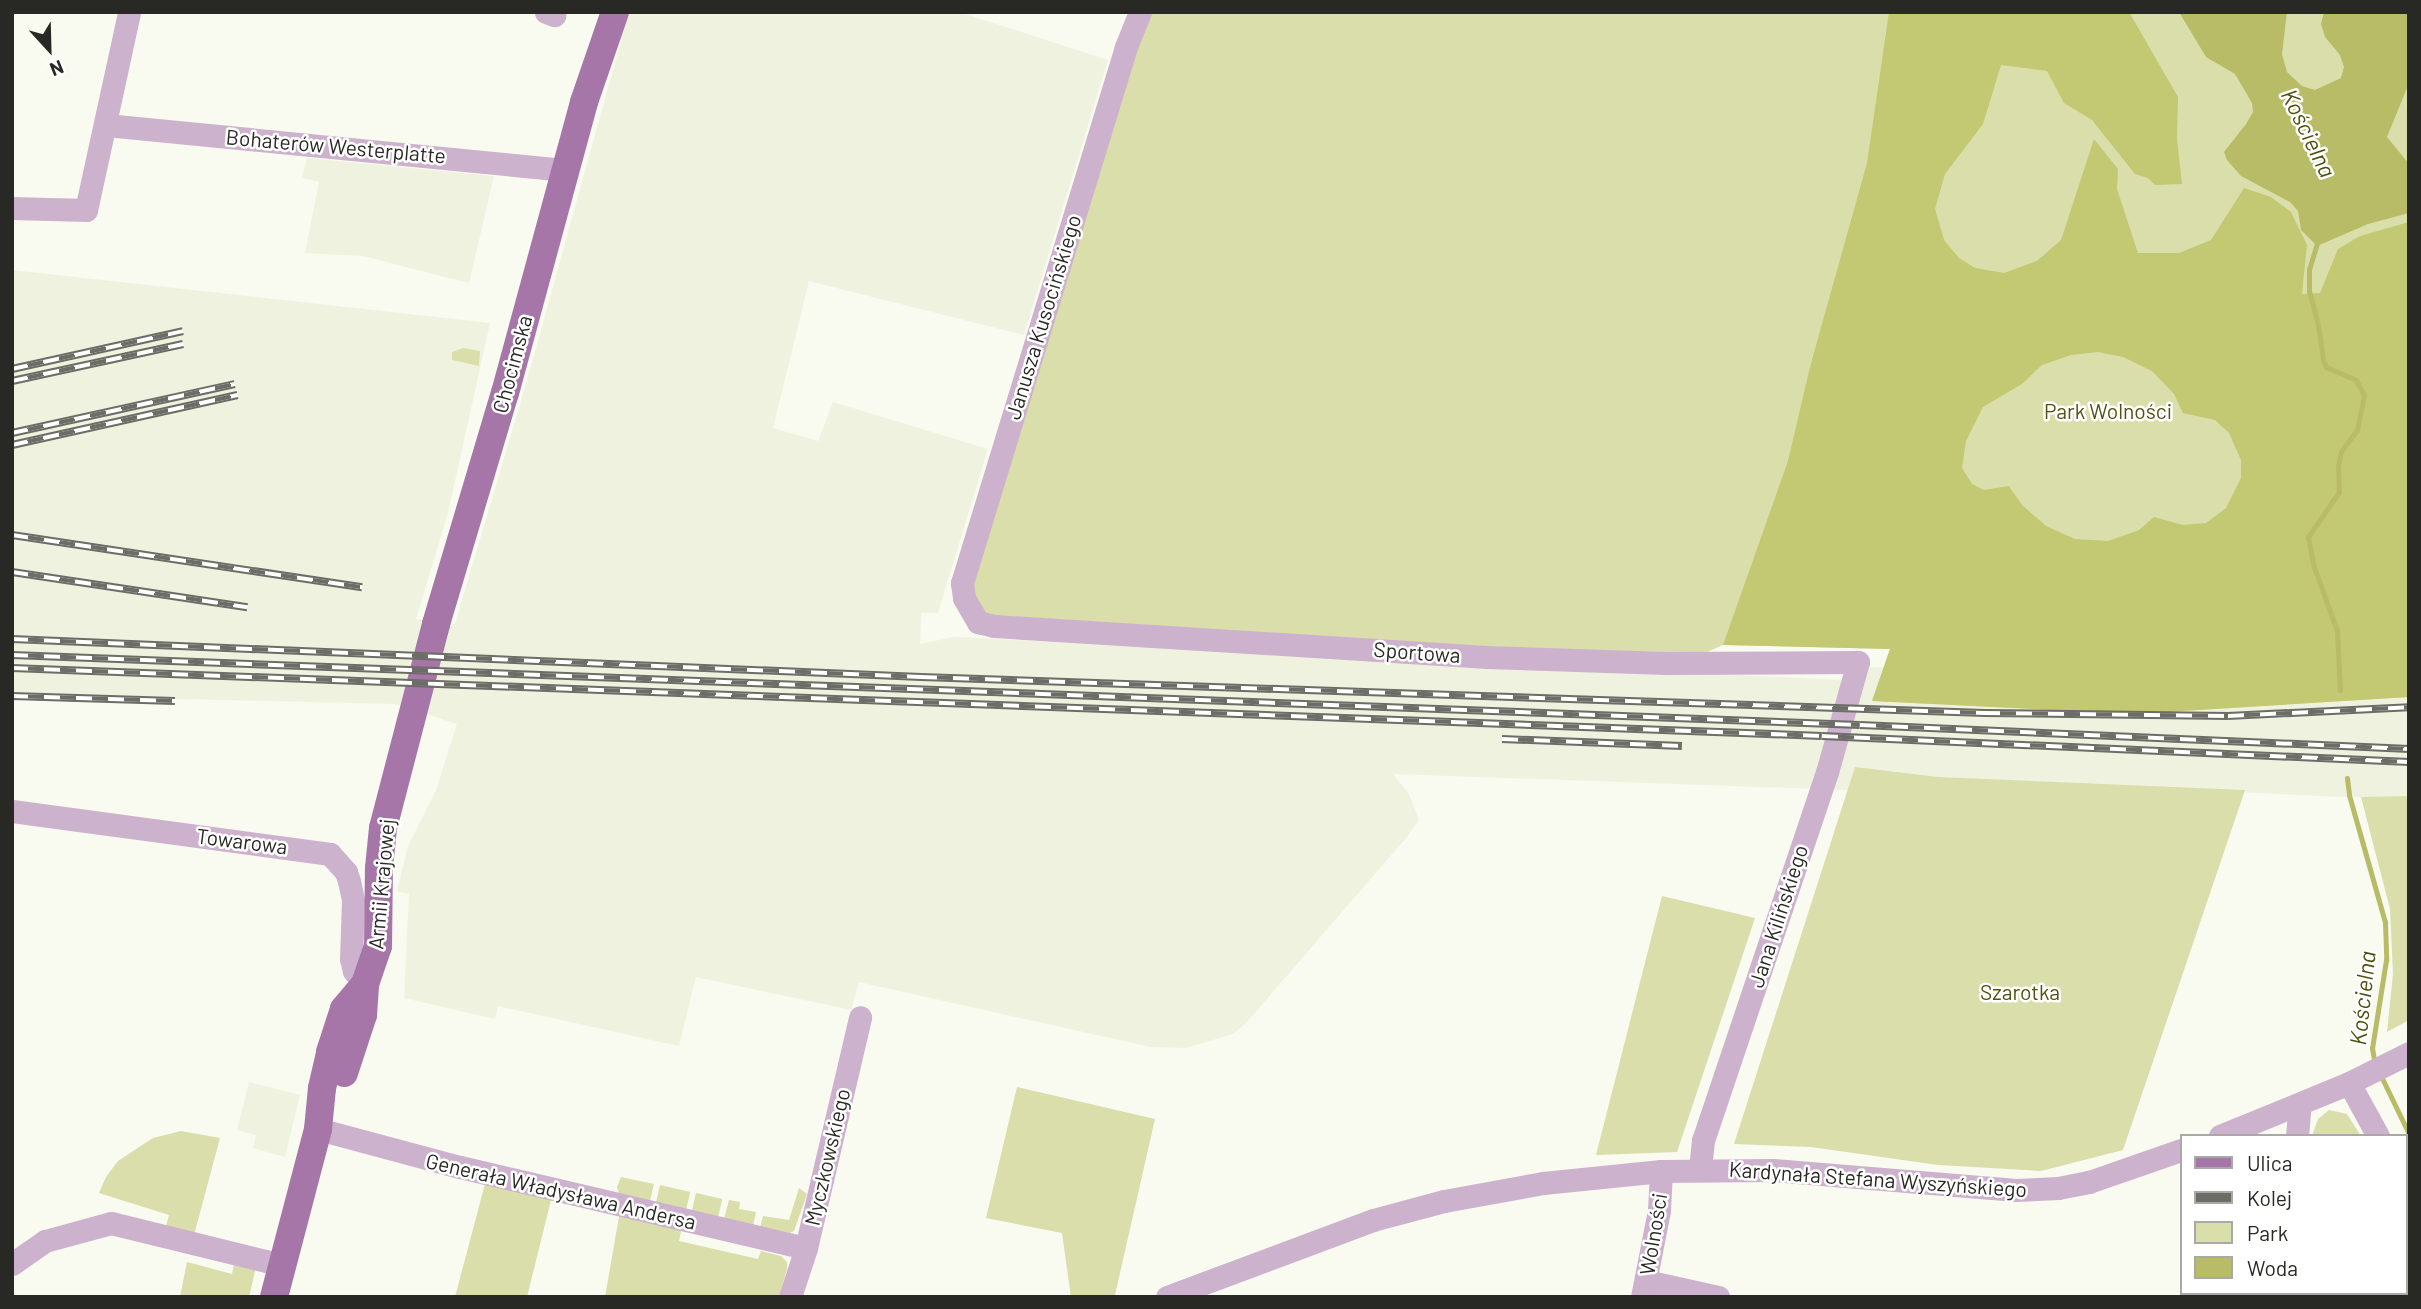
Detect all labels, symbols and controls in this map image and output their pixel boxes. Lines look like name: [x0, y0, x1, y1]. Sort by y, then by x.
north arrow: [14, 14, 84, 84]
text: N: [47, 56, 67, 82]
water label: Kościelna: [2276, 84, 2342, 182]
street label: Bohaterów Westerplatte: [225, 124, 447, 168]
street label: Janusza Kusocińskiego: [1000, 212, 1086, 422]
street label: Chocimska: [487, 312, 537, 416]
park label: Park Wolności: [2044, 398, 2172, 424]
street label: Sportowa: [1373, 636, 1461, 668]
street label: Armii Krajowej: [363, 818, 399, 950]
street label: Towarowa: [195, 823, 289, 859]
street label: Jana Kilińskiego: [1743, 841, 1813, 991]
water label: Kościelna: [2343, 949, 2381, 1047]
park label: Szarotka: [1980, 979, 2060, 1005]
street label: Myczkowskiego: [799, 1086, 855, 1228]
legend: [2180, 1134, 2407, 1295]
street label: Generała Władysława Andersa: [423, 1148, 699, 1234]
text: Ulica: [2247, 1150, 2292, 1175]
street label: Kardynała Stefana Wyszyńskiego: [1728, 1156, 2028, 1202]
text: Kolej: [2247, 1185, 2292, 1210]
street label: Wolności: [1634, 1191, 1672, 1277]
text: Park: [2247, 1220, 2288, 1245]
text: Woda: [2247, 1255, 2298, 1280]

